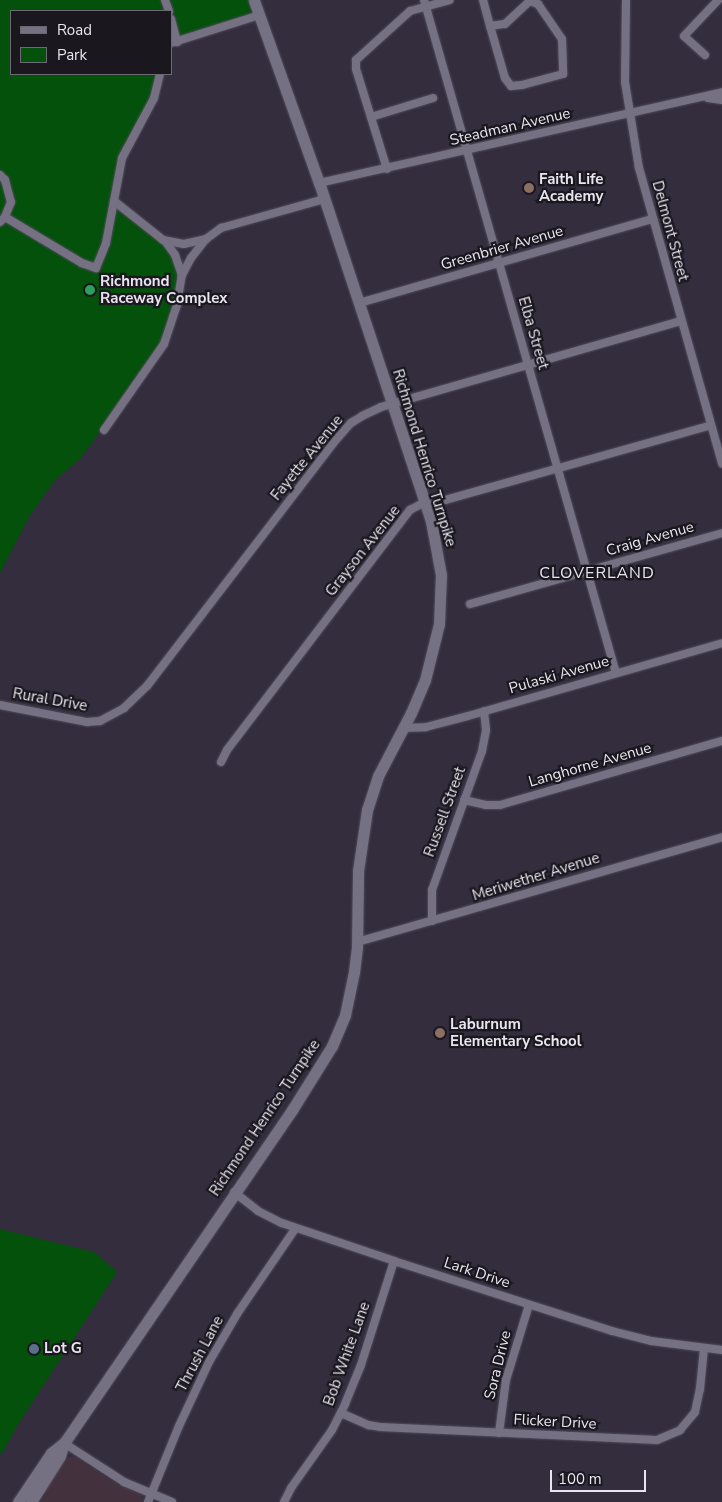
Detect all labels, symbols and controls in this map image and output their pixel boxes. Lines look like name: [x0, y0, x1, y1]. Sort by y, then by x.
legend: [10, 10, 172, 75]
text: Road: [57, 20, 92, 40]
text: Park: [57, 45, 87, 65]
street label: Steadman Avenue: [448, 104, 572, 150]
place label: Faith Life Academy: [539, 170, 603, 205]
street label: Delmont Street: [648, 179, 692, 283]
marker: Faith Life Academy: [523, 182, 535, 194]
street label: Greenbrier Avenue: [439, 222, 565, 274]
place label: Richmond Raceway Complex: [100, 272, 228, 307]
marker: Richmond Raceway Complex: [84, 284, 96, 296]
street label: Elba Street: [514, 295, 552, 371]
street label: Richmond Henrico Turnpike: [388, 367, 460, 549]
street label: Fayette Avenue: [267, 412, 347, 504]
street label: Grayson Avenue: [322, 502, 404, 600]
street label: Craig Avenue: [604, 518, 696, 560]
district label: CLOVERLAND: [538, 563, 656, 583]
street label: Pulaski Avenue: [507, 652, 611, 698]
street label: Rural Drive: [11, 685, 89, 715]
street label: Langhorne Avenue: [526, 739, 654, 791]
street label: Russell Street: [420, 765, 470, 859]
street label: Meriwether Avenue: [470, 849, 602, 905]
place label: Laburnum Elementary School: [450, 1015, 581, 1050]
marker: Laburnum Elementary School: [434, 1027, 446, 1039]
street label: Richmond Henrico Turnpike: [206, 1036, 324, 1200]
street label: Lark Drive: [442, 1254, 512, 1292]
street label: Bob White Lane: [320, 1300, 374, 1408]
street label: Thrush Lane: [172, 1313, 228, 1395]
street label: Sora Drive: [481, 1329, 515, 1401]
place label: Lot G: [44, 1340, 82, 1358]
marker: Lot G: [28, 1343, 40, 1355]
street label: Flicker Drive: [513, 1411, 597, 1433]
scale bar: [552, 1460, 648, 1492]
text: 100 m: [558, 1469, 602, 1489]

